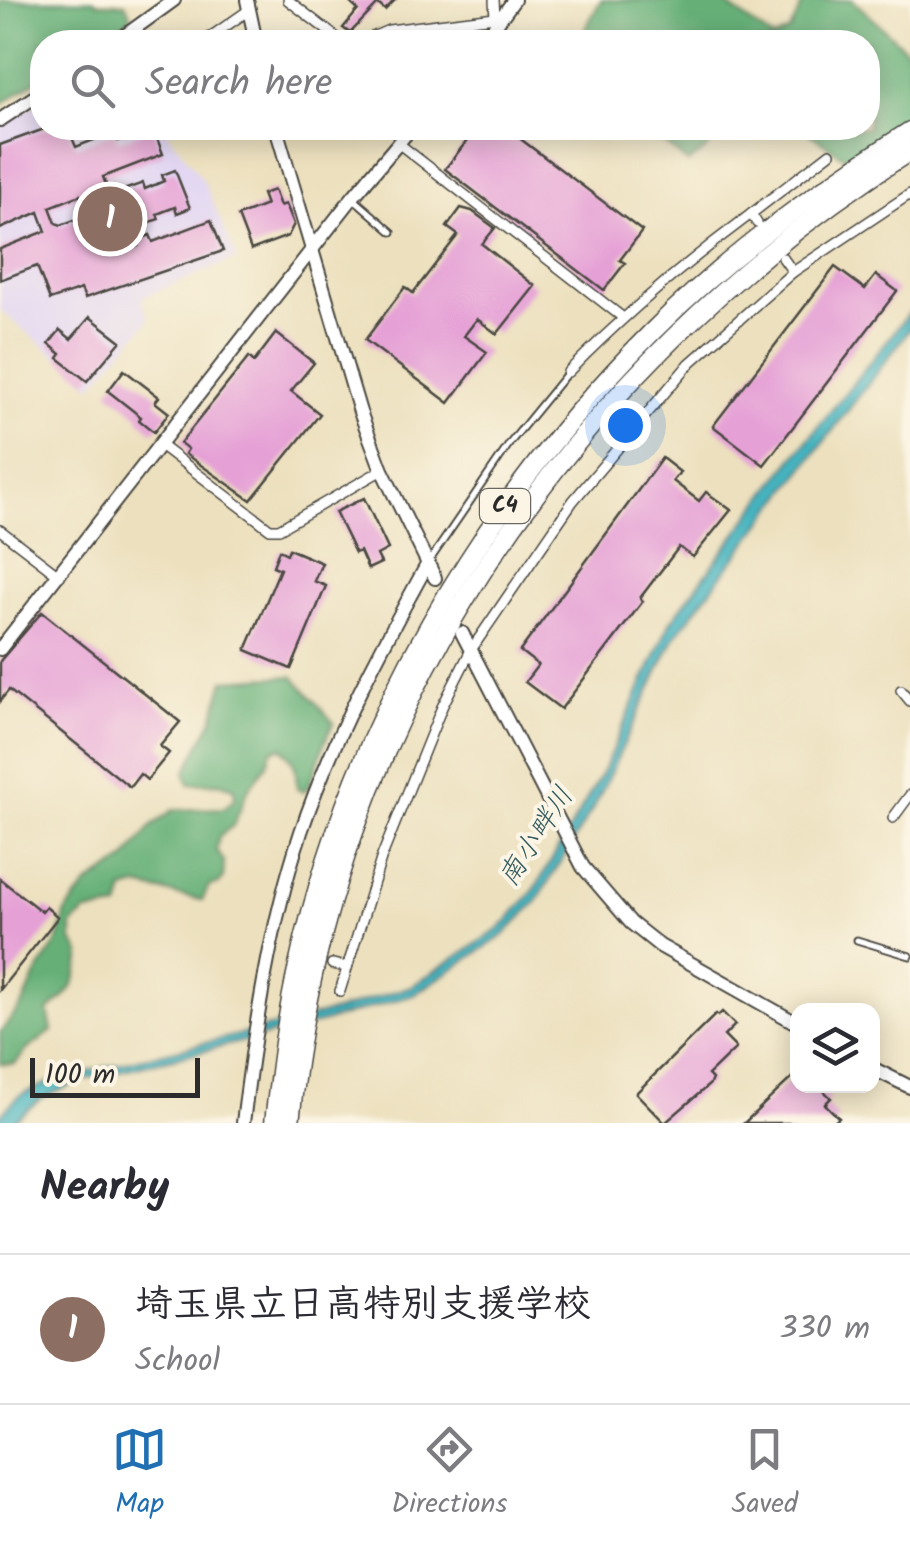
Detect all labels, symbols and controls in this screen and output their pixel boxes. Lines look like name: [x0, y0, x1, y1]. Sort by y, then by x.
search box: [30, 30, 880, 140]
text: Search here: [145, 55, 332, 115]
icon: search: [65, 58, 120, 113]
pin: 1: [78, 182, 142, 256]
your location: [600, 400, 651, 451]
road number: C4: [480, 489, 530, 523]
water label: 南小畔川: [488, 778, 586, 896]
map controls: [790, 1003, 880, 1093]
button: layers: [790, 1003, 880, 1093]
scale bar: [30, 1053, 200, 1098]
text: 100 m: [45, 1053, 115, 1098]
text: Nearby: [40, 1155, 169, 1222]
text: 埼玉県立日高特別支援学校: [135, 1276, 591, 1336]
text: 1: [68, 1304, 77, 1355]
text: 330 m: [779, 1304, 870, 1355]
text: School: [135, 1336, 220, 1387]
tab: Map: [112, 1422, 167, 1527]
tab: Directions: [391, 1422, 507, 1527]
tab: Saved: [732, 1422, 798, 1527]

